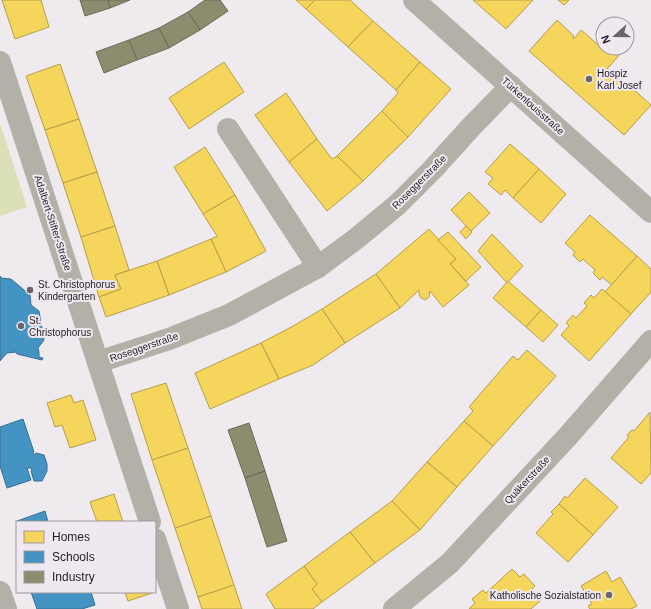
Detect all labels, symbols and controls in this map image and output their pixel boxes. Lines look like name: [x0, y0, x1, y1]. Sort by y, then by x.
north arrow: [595, 16, 635, 56]
text: N: [599, 34, 613, 45]
place label: Hospiz Karl Josef: [597, 68, 642, 91]
marker: Hospiz Karl Josef: [584, 74, 594, 84]
street label: Türkenlouisstraße: [500, 75, 567, 137]
street label: Roseggerstraße: [390, 152, 449, 211]
street label: Adalbert-Stifter-Straße: [32, 174, 74, 273]
place label: St. Christophorus Kindergarten: [38, 279, 115, 302]
marker: St. Christophorus Kindergarten: [25, 285, 35, 295]
place label: St. Christophorus: [29, 315, 91, 338]
marker: St. Christophorus: [16, 321, 26, 331]
street label: Roseggerstraße: [108, 330, 180, 364]
street label: Quäkerstraße: [502, 454, 552, 506]
legend: [16, 521, 156, 593]
text: Homes: [52, 530, 90, 544]
text: Schools: [52, 550, 95, 564]
text: Industry: [52, 570, 95, 584]
place label: Katholische Sozialstation: [490, 590, 601, 601]
marker: Katholische Sozialstation: [604, 590, 614, 600]

